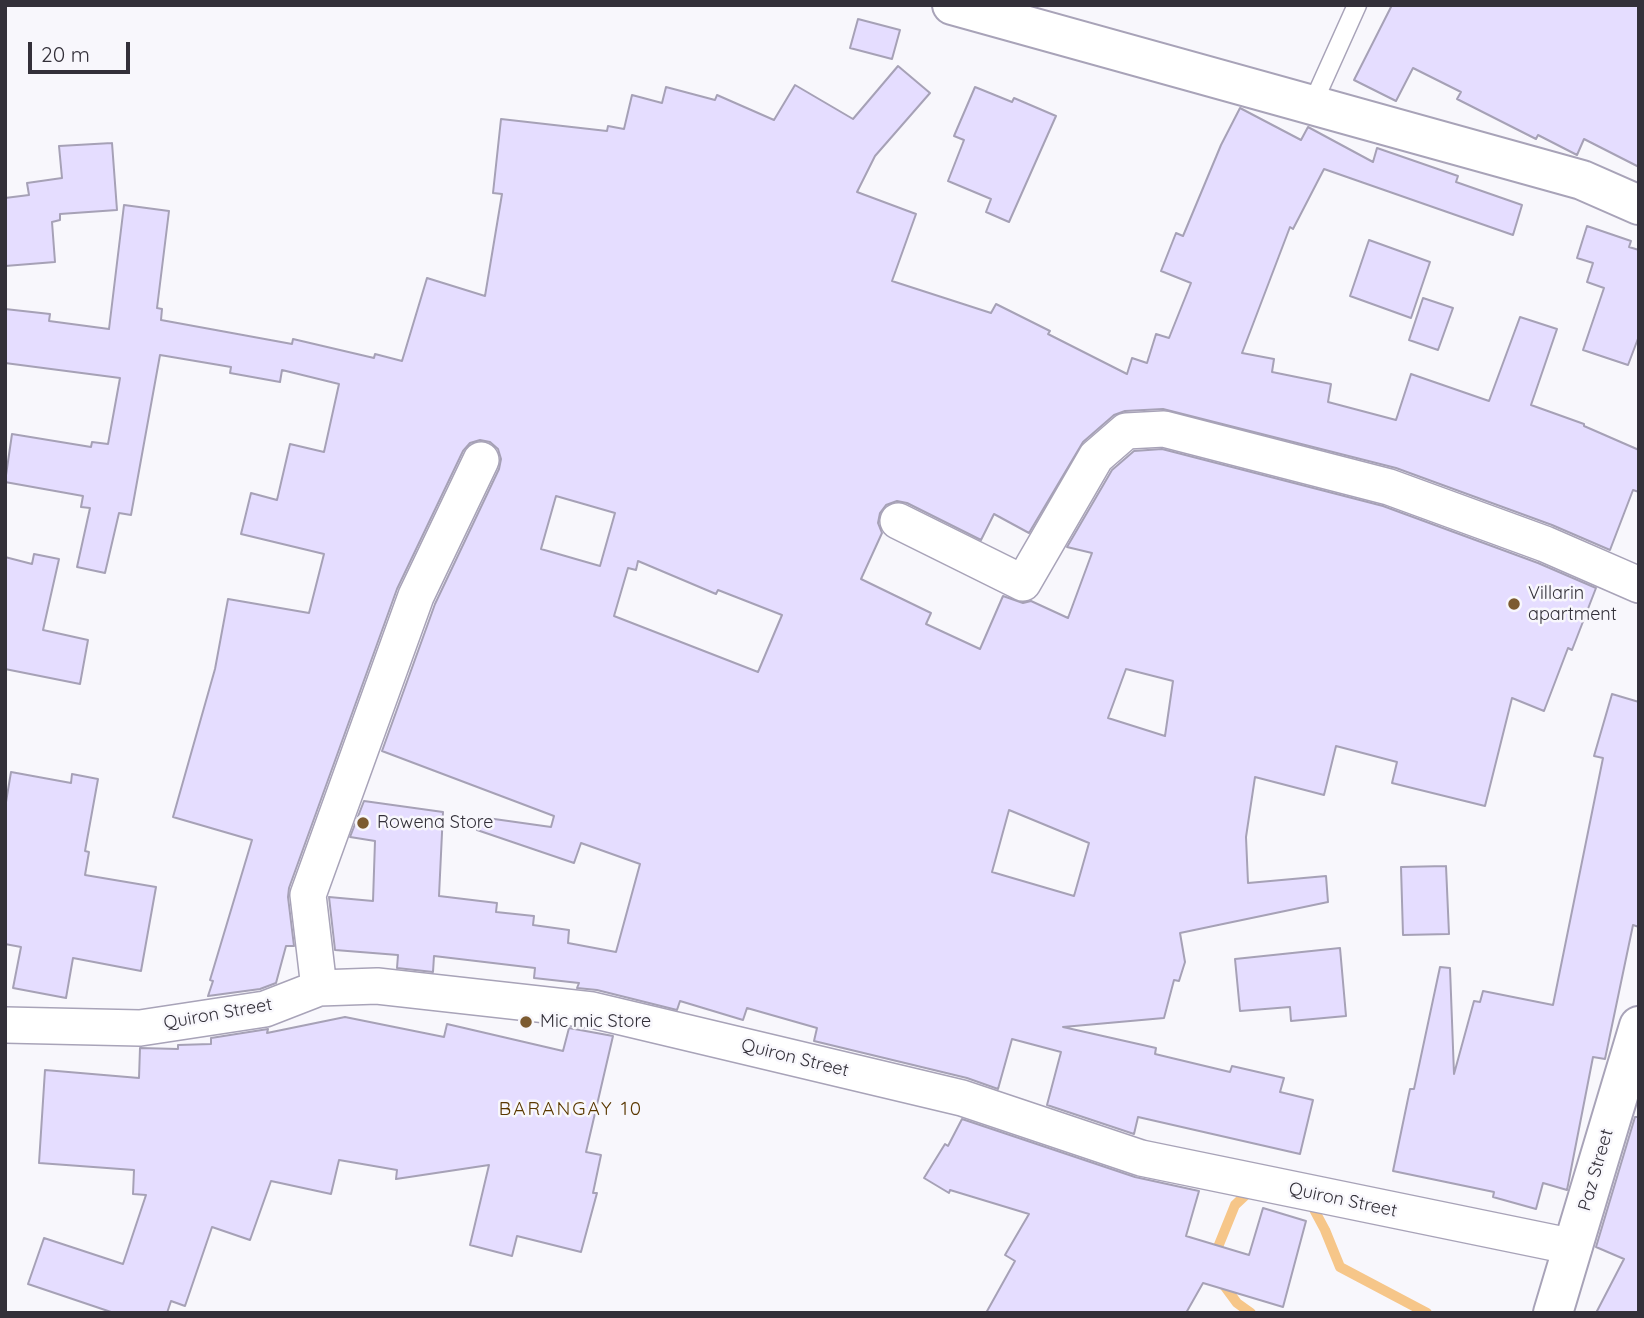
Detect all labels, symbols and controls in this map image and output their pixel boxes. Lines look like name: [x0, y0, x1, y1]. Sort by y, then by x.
scale bar: [32, 28, 133, 72]
text: 20 m: [41, 41, 90, 67]
place label: Villarin apartment: [1528, 583, 1617, 626]
marker: Villarin apartment: [1506, 596, 1522, 612]
place label: Rowena Store: [377, 812, 493, 834]
marker: Rowena Store: [355, 815, 371, 831]
street label: Quiron Street: [162, 994, 274, 1034]
place label: Mic mic Store: [540, 1011, 651, 1033]
marker: Mic mic Store: [518, 1014, 534, 1030]
street label: Quiron Street: [739, 1034, 851, 1082]
district label: BARANGAY 10: [500, 1098, 642, 1120]
street label: Paz Street: [1574, 1127, 1618, 1213]
street label: Quiron Street: [1287, 1178, 1399, 1222]

